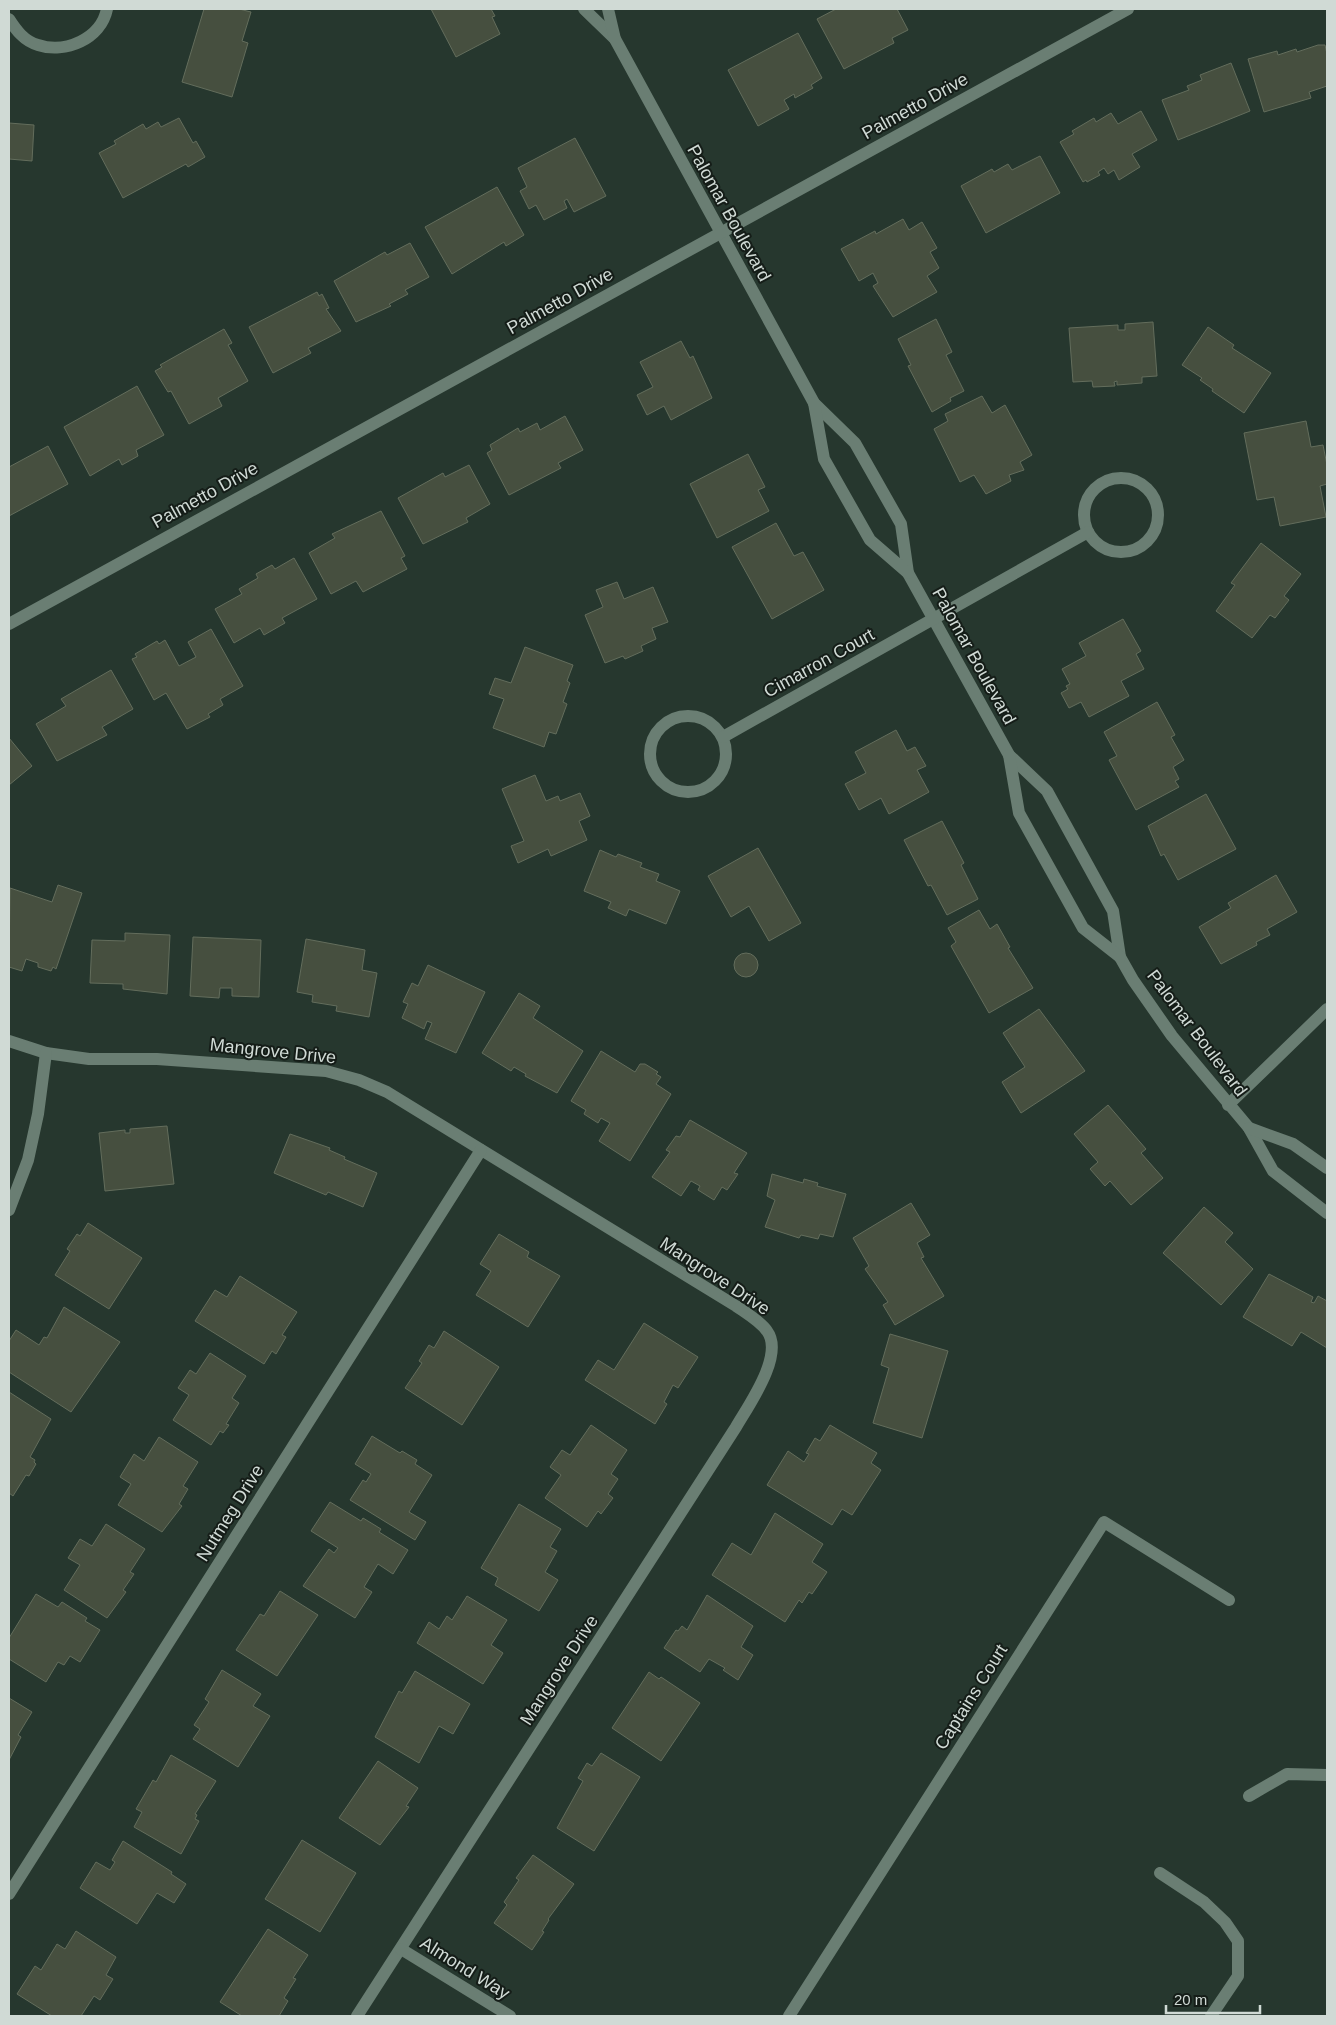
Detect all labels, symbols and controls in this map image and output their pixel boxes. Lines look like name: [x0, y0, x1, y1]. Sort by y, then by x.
street label: Palmetto Drive: [859, 69, 971, 143]
street label: Palomar Boulevard: [683, 141, 775, 285]
street label: Palmetto Drive: [504, 264, 616, 338]
street label: Palmetto Drive: [149, 458, 261, 532]
street label: Palomar Boulevard: [928, 584, 1020, 728]
street label: Cimarron Court: [760, 624, 878, 702]
street label: Palomar Boulevard: [1143, 966, 1251, 1100]
street label: Mangrove Drive: [209, 1034, 337, 1068]
street label: Mangrove Drive: [656, 1233, 774, 1319]
street label: Nutmeg Drive: [192, 1461, 268, 1565]
street label: Mangrove Drive: [516, 1611, 602, 1729]
street label: Captains Court: [931, 1641, 1011, 1753]
street label: Almond Way: [417, 1933, 513, 2003]
scale bar: [1166, 1982, 1260, 2014]
text: 20 m: [1174, 1991, 1207, 2008]

